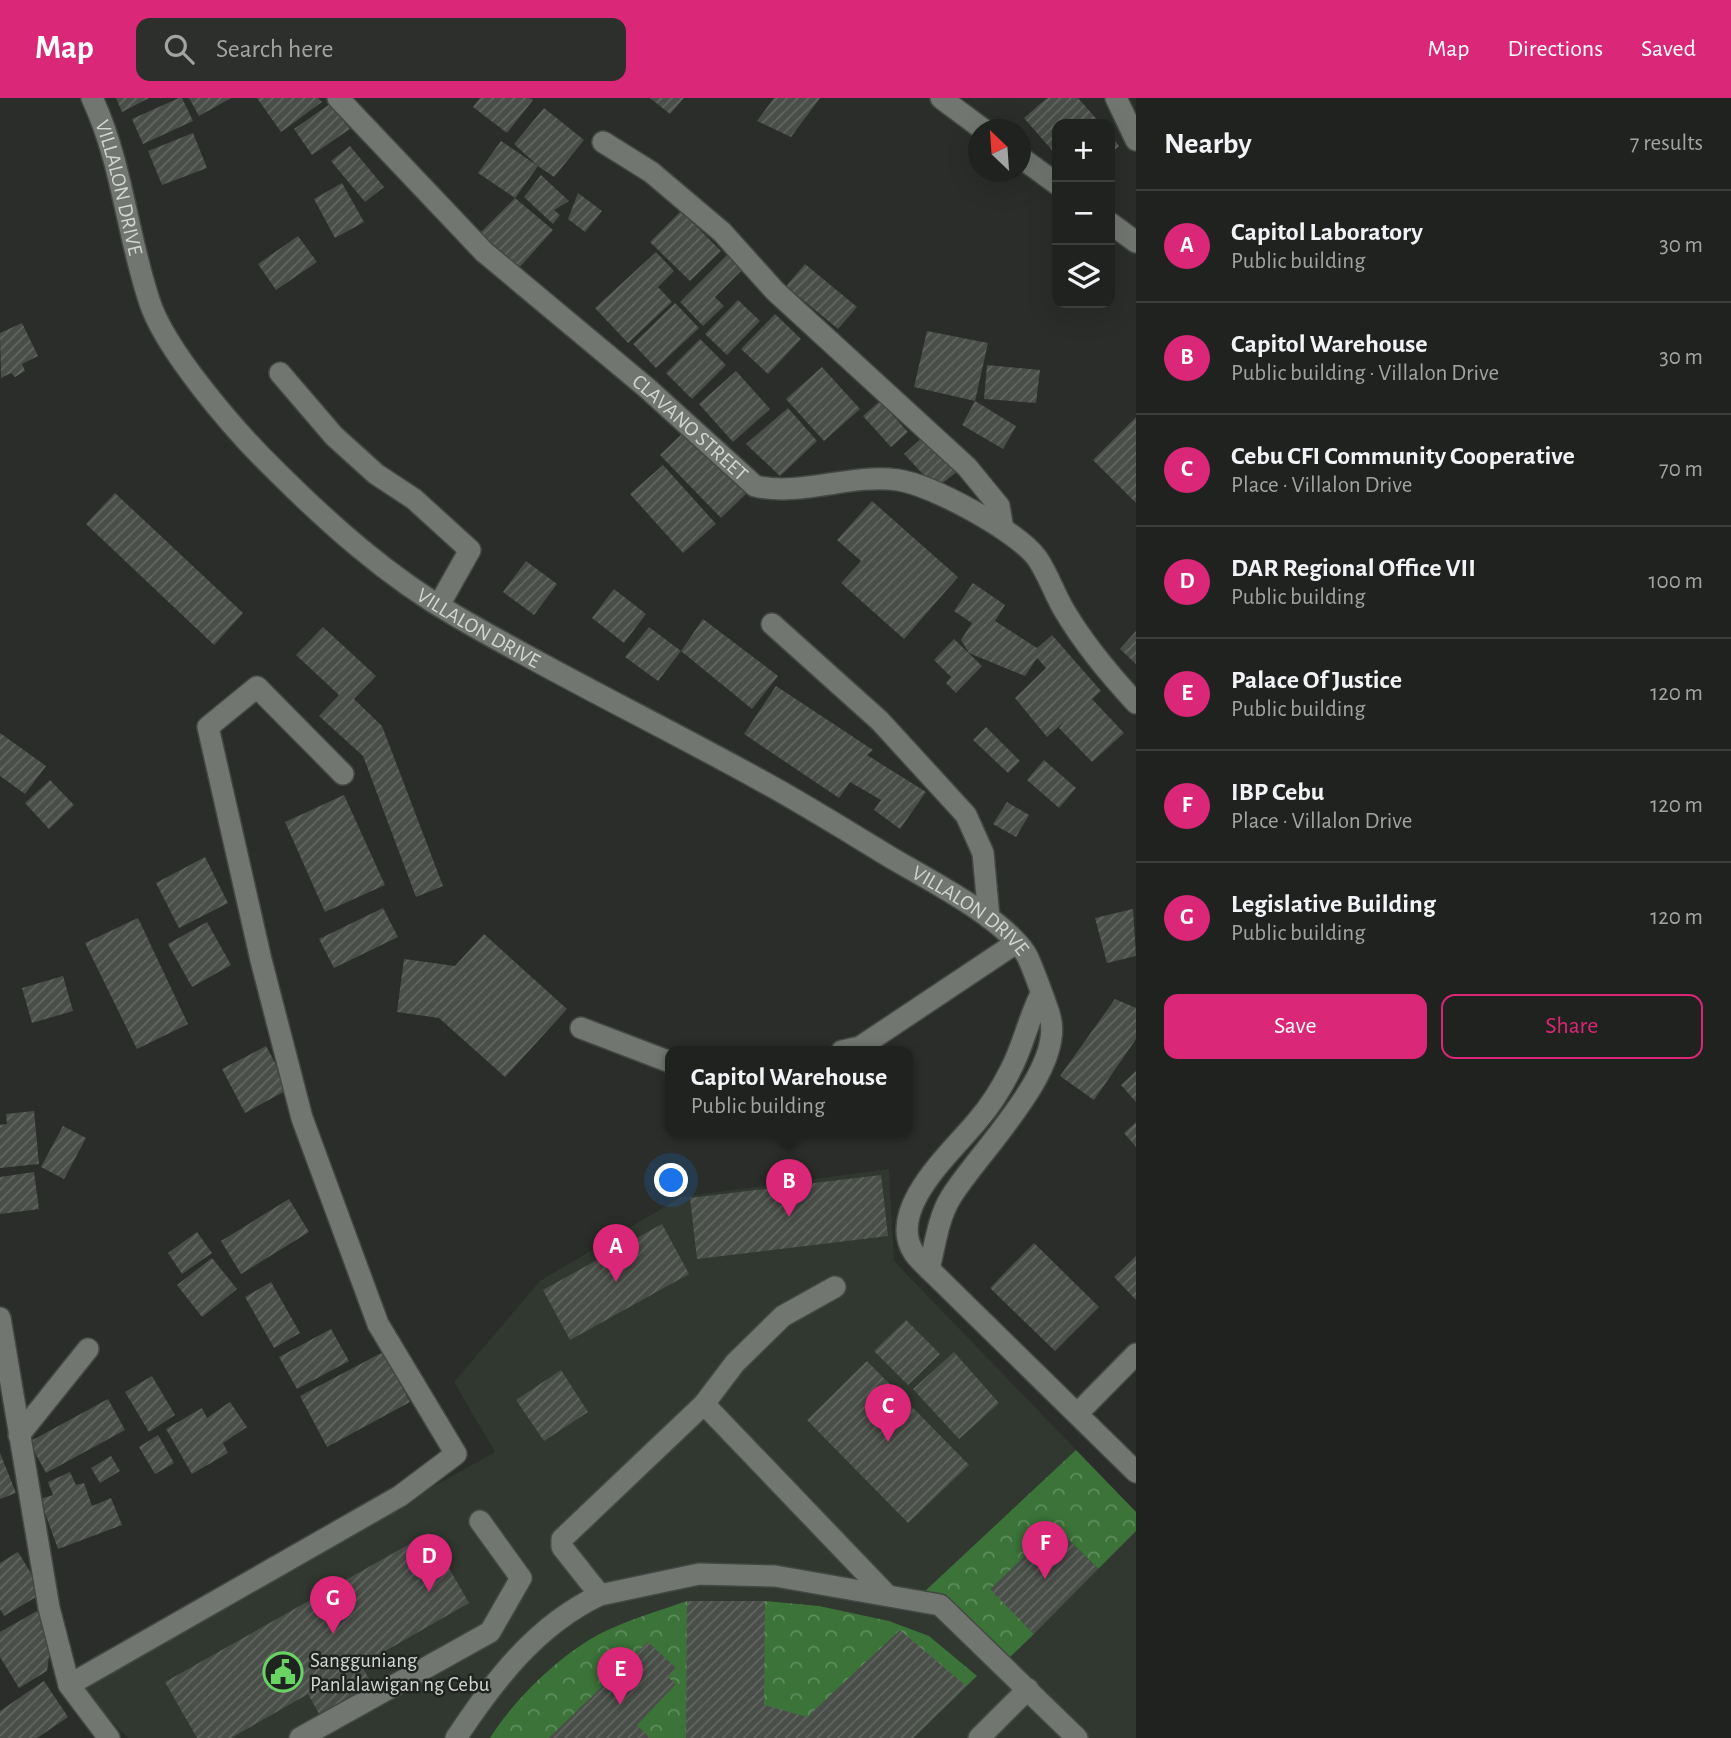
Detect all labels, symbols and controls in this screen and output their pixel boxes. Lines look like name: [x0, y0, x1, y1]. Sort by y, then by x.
search box: [136, 18, 626, 81]
icon: search: [160, 30, 198, 68]
text: Map: [35, 32, 94, 65]
text: Search here: [216, 36, 334, 62]
text: Map: [1427, 37, 1469, 61]
text: Directions: [1507, 37, 1603, 61]
text: Saved: [1641, 37, 1696, 61]
street label: VILLALON DRIVE: [92, 117, 147, 257]
north arrow: [968, 119, 1031, 182]
map controls: [1052, 119, 1115, 308]
button: +: [1052, 119, 1115, 182]
text: Nearby: [1164, 129, 1252, 159]
text: 7 results: [1630, 132, 1703, 155]
button: −: [1052, 182, 1115, 245]
text: Capitol Laboratory: [1231, 219, 1423, 245]
text: A: [1180, 234, 1194, 257]
text: 30 m: [1659, 234, 1703, 257]
button: layers: [1052, 245, 1115, 308]
text: Public building: [1231, 250, 1365, 273]
text: Capitol Warehouse: [1231, 331, 1428, 357]
text: B: [1180, 346, 1194, 369]
text: 30 m: [1659, 346, 1703, 369]
text: Public building · Villalon Drive: [1231, 362, 1499, 385]
street label: CLAVANO STREET: [628, 370, 752, 485]
text: Cebu CFI Community Cooperative: [1231, 443, 1575, 469]
text: C: [1181, 458, 1193, 481]
text: 70 m: [1659, 458, 1703, 481]
text: Place · Villalon Drive: [1231, 474, 1412, 497]
text: DAR Regional Office VII: [1231, 555, 1476, 581]
text: D: [1179, 570, 1195, 593]
text: 100 m: [1649, 570, 1703, 593]
street label: VILLALON DRIVE: [413, 584, 544, 672]
text: Public building: [1231, 586, 1365, 609]
text: Palace Of Justice: [1231, 667, 1402, 693]
text: E: [1181, 682, 1193, 705]
text: 120 m: [1650, 682, 1703, 705]
text: Public building: [1231, 698, 1365, 721]
text: IBP Cebu: [1231, 779, 1324, 805]
text: F: [1182, 794, 1192, 817]
text: 120 m: [1650, 794, 1703, 817]
text: Place · Villalon Drive: [1231, 810, 1412, 833]
street label: VILLALON DRIVE: [909, 862, 1033, 959]
text: Legislative Building: [1231, 891, 1436, 917]
text: G: [1180, 906, 1194, 929]
text: 120 m: [1650, 906, 1703, 929]
text: Public building: [1231, 922, 1365, 945]
button: Save: [1164, 994, 1427, 1059]
button: Share: [1441, 994, 1703, 1059]
popup: [665, 1046, 913, 1137]
text: Capitol Warehouse: [691, 1064, 887, 1090]
text: Public building: [691, 1095, 825, 1118]
pin: B: [766, 1159, 812, 1217]
your location: [654, 1163, 688, 1197]
pin: A: [593, 1224, 639, 1282]
pin: C: [865, 1384, 911, 1442]
pin: F: [1022, 1521, 1068, 1579]
pin: D: [406, 1534, 452, 1592]
pin: G: [310, 1576, 356, 1634]
pin: E: [597, 1647, 643, 1705]
place label: Sangguniang Panlalawigan ng Cebu: [310, 1650, 490, 1695]
public building icon: Sangguniang Panlalawigan ng Cebu: [262, 1651, 304, 1693]

